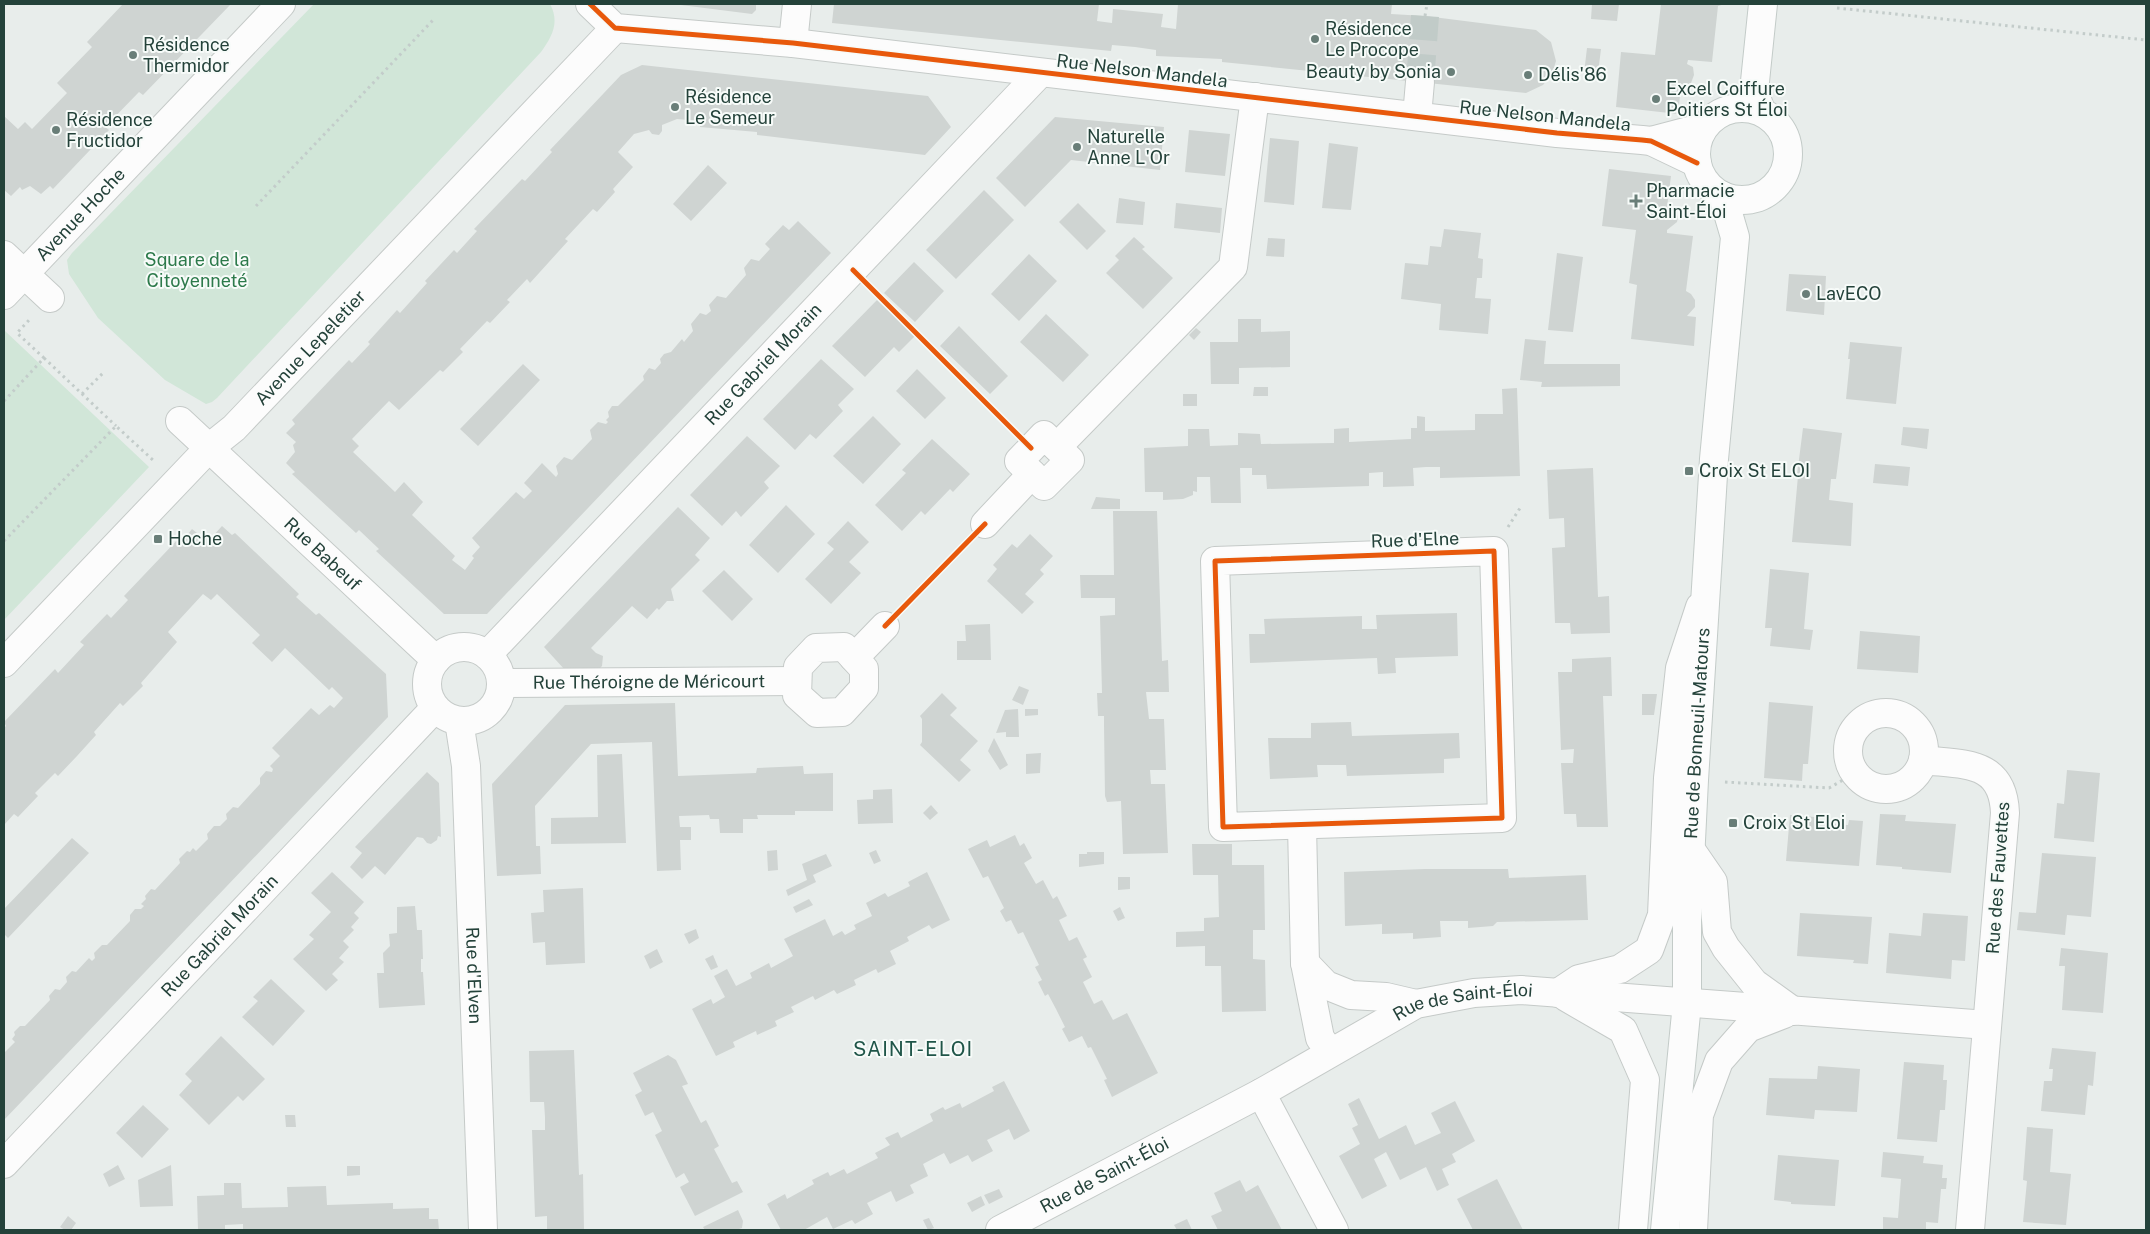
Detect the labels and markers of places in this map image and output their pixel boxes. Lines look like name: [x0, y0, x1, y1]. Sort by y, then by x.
place label: Résidence Le Procope: [1325, 18, 1419, 60]
marker: Résidence Le Procope: [1309, 33, 1321, 45]
place label: Résidence Thermidor: [143, 34, 230, 76]
marker: Résidence Thermidor: [127, 49, 139, 61]
place label: Beauty by Sonia: [1306, 61, 1441, 82]
place label: Délis'86: [1538, 64, 1607, 85]
marker: Beauty by Sonia: [1445, 66, 1457, 78]
marker: Délis'86: [1522, 69, 1534, 81]
place label: Excel Coiffure Poitiers St Éloi: [1666, 78, 1788, 120]
place label: Résidence Le Semeur: [685, 86, 775, 128]
marker: Excel Coiffure Poitiers St Éloi: [1650, 93, 1662, 105]
marker: Résidence Le Semeur: [669, 101, 681, 113]
place label: Résidence Fructidor: [66, 109, 153, 151]
marker: Résidence Fructidor: [50, 124, 62, 136]
place label: Naturelle Anne L'Or: [1087, 126, 1170, 168]
marker: Naturelle Anne L'Or: [1071, 141, 1083, 153]
place label: Pharmacie Saint-Éloi: [1646, 180, 1735, 222]
marker: Pharmacie Saint-Éloi: [1630, 195, 1642, 207]
place label: LavECO: [1816, 283, 1882, 304]
marker: LavECO: [1800, 288, 1812, 300]
place label: Croix St ELOI: [1699, 460, 1810, 481]
marker: Croix St ELOI: [1683, 465, 1695, 477]
place label: Hoche: [168, 528, 222, 549]
marker: Hoche: [152, 533, 164, 545]
place label: Croix St Eloi: [1743, 812, 1845, 833]
marker: Croix St Eloi: [1727, 817, 1739, 829]

